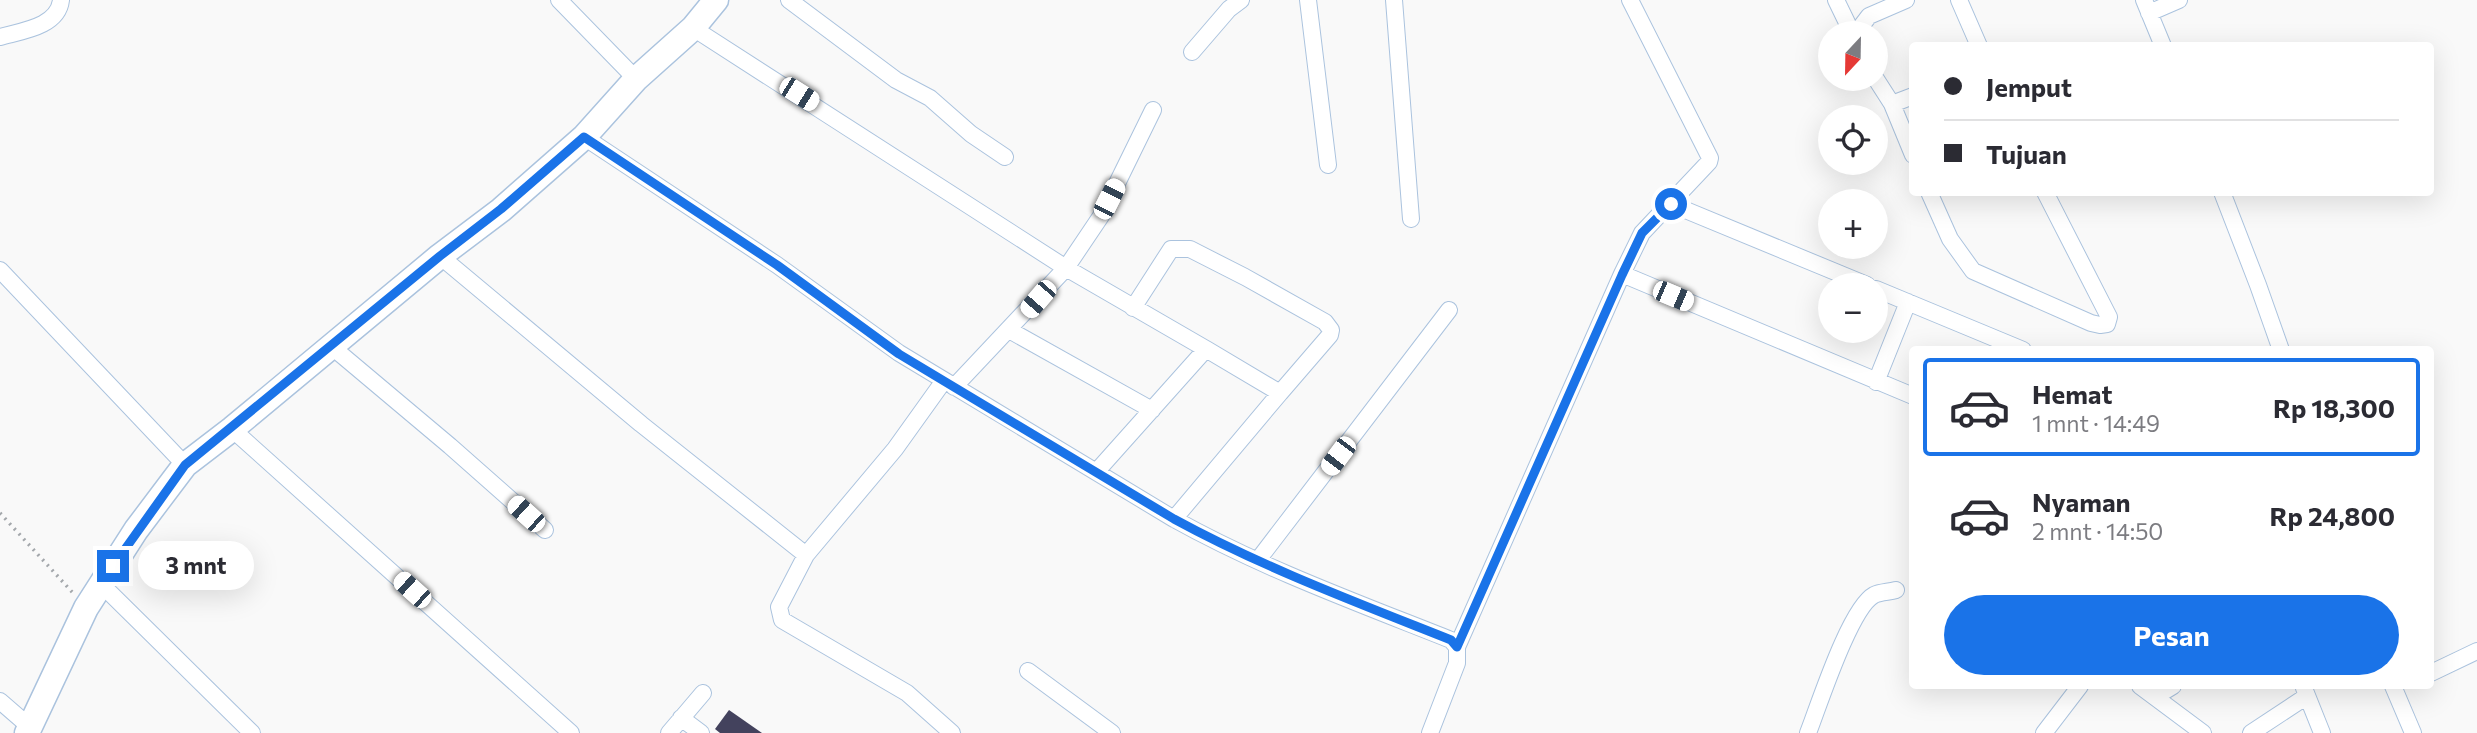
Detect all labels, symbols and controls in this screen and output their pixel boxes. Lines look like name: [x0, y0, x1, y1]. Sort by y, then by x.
north arrow: [1818, 21, 1888, 91]
map controls: [1818, 21, 1888, 343]
text: Jemput: [1986, 71, 2072, 102]
car: [776, 74, 823, 114]
button: locate: [1818, 105, 1888, 175]
text: Tujuan: [1986, 138, 2067, 169]
car: [1091, 176, 1128, 222]
route start: [1655, 188, 1687, 220]
button: +: [1818, 189, 1888, 259]
button: −: [1818, 273, 1888, 343]
car: [1017, 276, 1060, 322]
car: [1650, 278, 1697, 314]
icon: car: [1948, 376, 2011, 439]
text: Hemat: [2032, 378, 2113, 409]
text: Rp 18,300: [2273, 392, 2395, 423]
text: 1 mnt · 14:49: [2032, 409, 2160, 437]
car: [1317, 433, 1360, 479]
icon: car: [1948, 484, 2011, 547]
text: Nyaman: [2032, 486, 2131, 517]
car: [504, 492, 549, 536]
text: Rp 24,800: [2270, 500, 2395, 531]
text: 2 mnt · 14:50: [2032, 517, 2163, 545]
callout: 3 mnt: [138, 542, 253, 590]
route end: [97, 550, 129, 582]
text: 3 mnt: [166, 551, 226, 579]
car: [390, 568, 435, 612]
button: Pesan: [1944, 595, 2399, 675]

